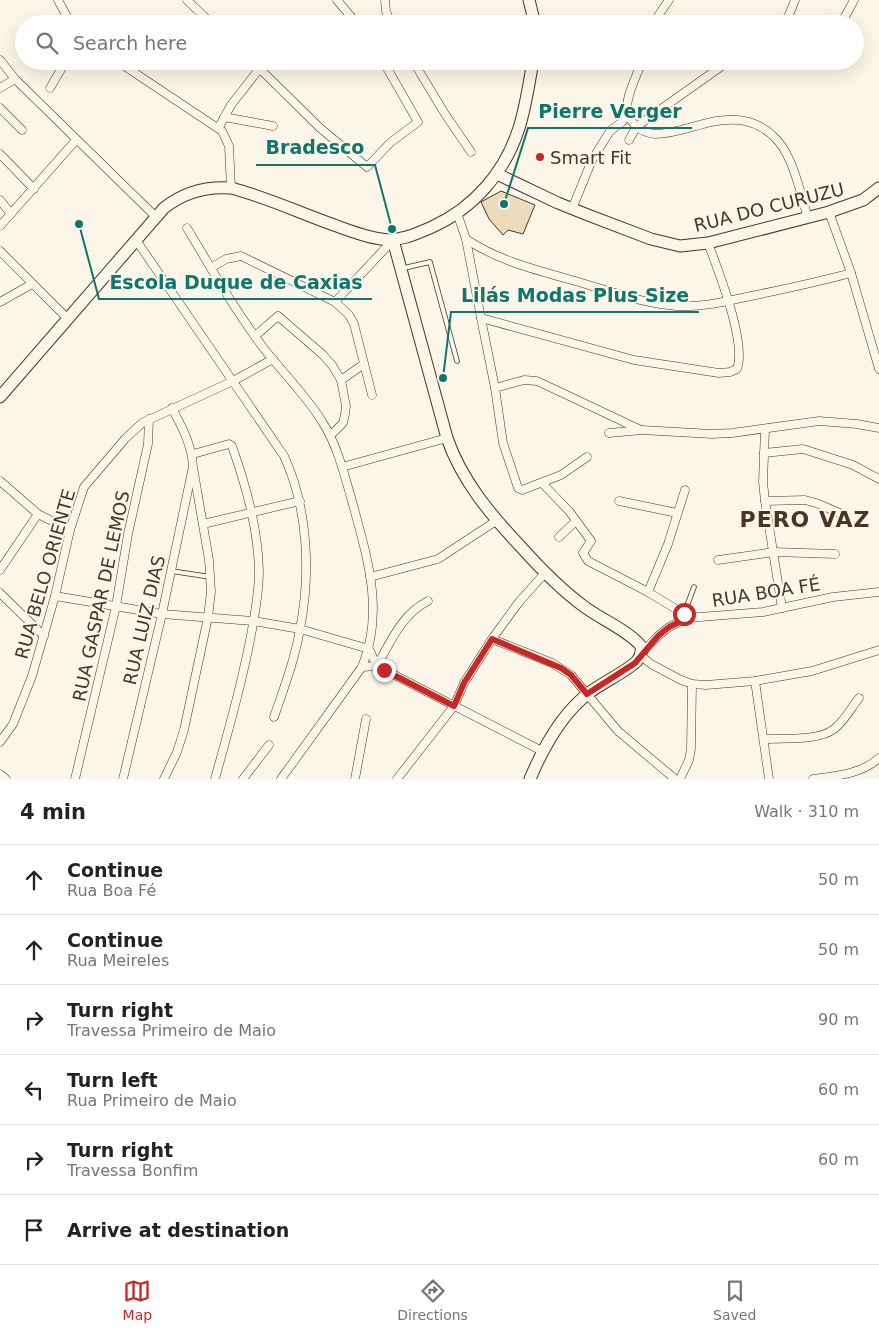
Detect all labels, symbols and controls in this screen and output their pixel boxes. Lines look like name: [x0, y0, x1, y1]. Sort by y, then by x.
search box: [15, 15, 864, 70]
icon: search: [33, 29, 61, 57]
text: Search here: [73, 32, 187, 54]
callout: Pierre Verger: [528, 94, 692, 128]
text: Pierre Verger: [538, 100, 682, 122]
callout: Bradesco: [256, 131, 375, 165]
text: Bradesco: [266, 136, 364, 158]
place label: Smart Fit: [550, 147, 631, 168]
marker: Smart Fit: [534, 151, 546, 163]
street label: RUA DO CURUZU: [692, 178, 846, 236]
callout: Escola Duque de Caxias: [99, 265, 372, 299]
text: Escola Duque de Caxias: [109, 271, 363, 293]
callout: Lilás Modas Plus Size: [451, 278, 699, 312]
text: Lilás Modas Plus Size: [461, 284, 689, 306]
street label: RUA BELO ORIENTE: [11, 487, 79, 661]
street label: RUA GASPAR DE LEMOS: [68, 489, 134, 703]
district label: PERO VAZ: [740, 507, 870, 532]
street label: RUA LUIZ DIAS: [119, 553, 169, 687]
street label: RUA BOA FÉ: [710, 573, 822, 611]
route start: [673, 603, 696, 626]
route end: [373, 659, 396, 682]
text: 4 min: [20, 800, 86, 824]
text: Walk · 310 m: [754, 802, 859, 821]
text: Continue: [67, 859, 163, 881]
icon: ahead: [20, 866, 48, 894]
text: 50 m: [818, 870, 859, 889]
text: Rua Boa Fé: [67, 881, 156, 900]
text: Continue: [67, 929, 163, 951]
icon: ahead: [20, 936, 48, 964]
text: 50 m: [818, 940, 859, 959]
text: Rua Meireles: [67, 951, 169, 970]
text: Turn right: [67, 999, 173, 1021]
icon: right: [20, 1006, 48, 1034]
text: 90 m: [818, 1010, 859, 1029]
text: Travessa Primeiro de Maio: [67, 1021, 276, 1040]
text: Turn left: [67, 1069, 158, 1091]
icon: left: [20, 1076, 48, 1104]
text: 60 m: [818, 1080, 859, 1099]
text: Rua Primeiro de Maio: [67, 1091, 237, 1110]
text: Turn right: [67, 1139, 173, 1161]
icon: right: [20, 1146, 48, 1174]
text: 60 m: [818, 1150, 859, 1169]
text: Travessa Bonfim: [67, 1161, 198, 1180]
icon: arrive: [20, 1216, 48, 1244]
text: Arrive at destination: [67, 1219, 289, 1241]
tab: Map: [123, 1277, 152, 1323]
tab: Directions: [397, 1277, 468, 1323]
tab: Saved: [713, 1277, 756, 1323]

